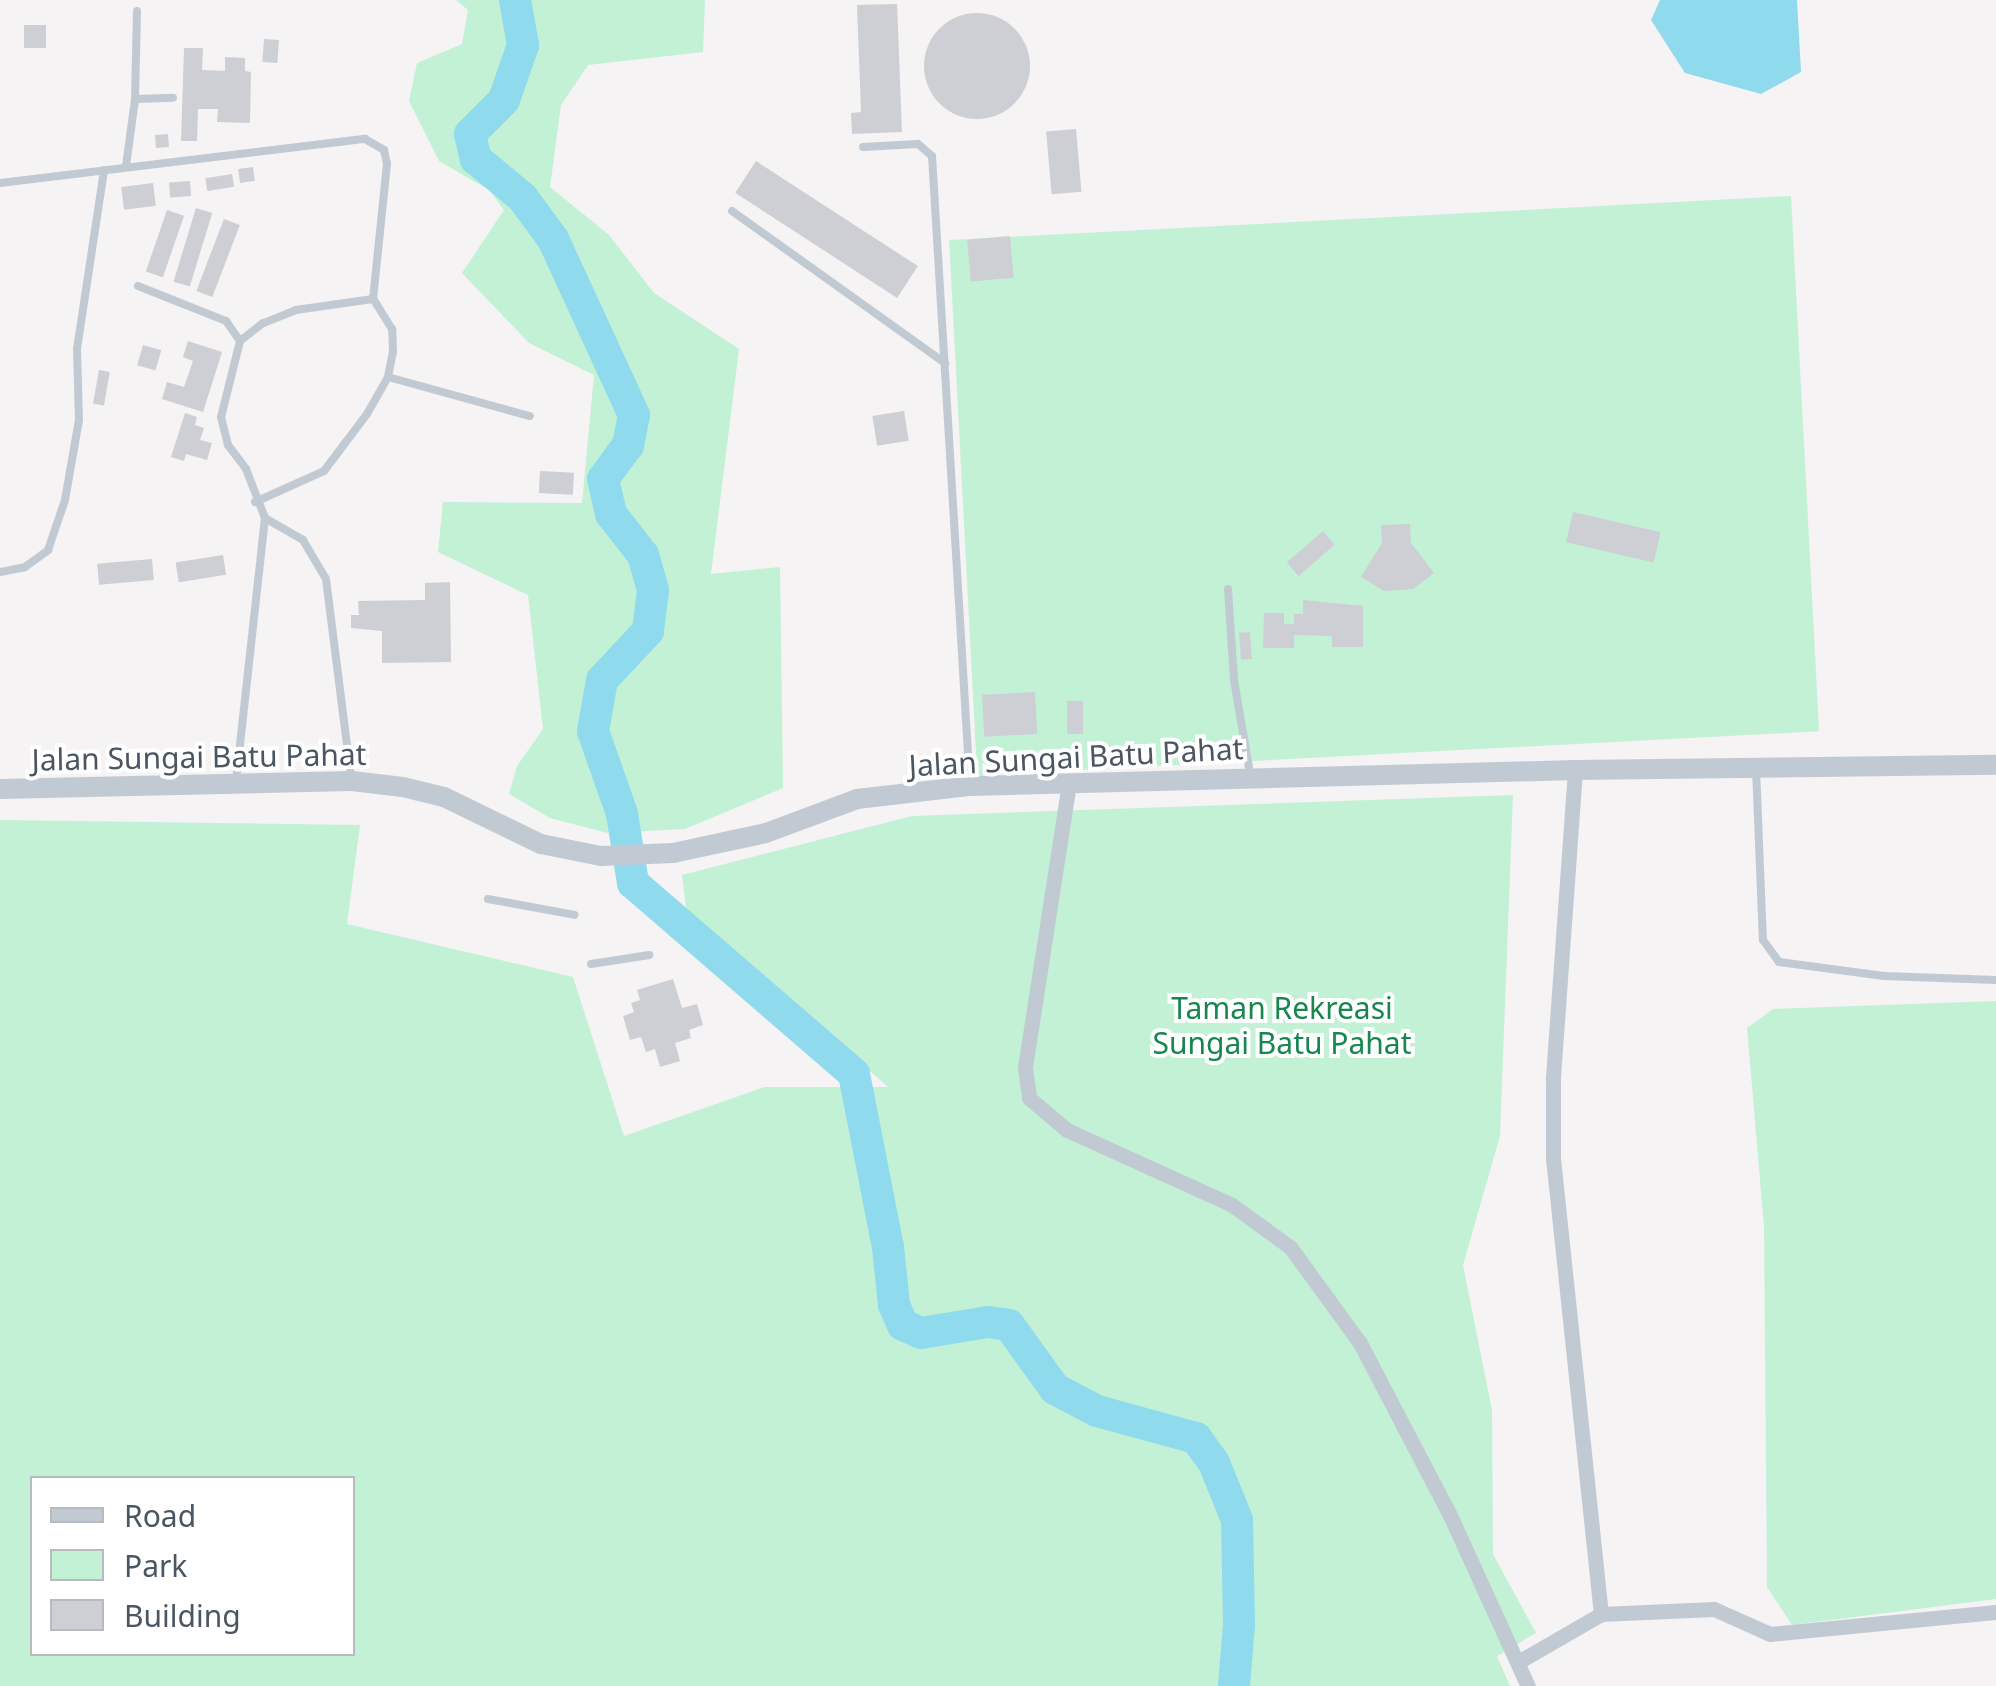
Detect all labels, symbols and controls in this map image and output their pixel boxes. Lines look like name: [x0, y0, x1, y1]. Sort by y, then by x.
street label: Jalan Sungai Batu Pahat: [908, 730, 1244, 784]
street label: Jalan Sungai Batu Pahat: [31, 736, 367, 778]
park label: Taman Rekreasi Sungai Batu Pahat: [1152, 990, 1412, 1060]
legend: [30, 1476, 355, 1656]
text: Road: [124, 1495, 196, 1536]
text: Park: [124, 1545, 187, 1586]
text: Building: [124, 1595, 241, 1636]

